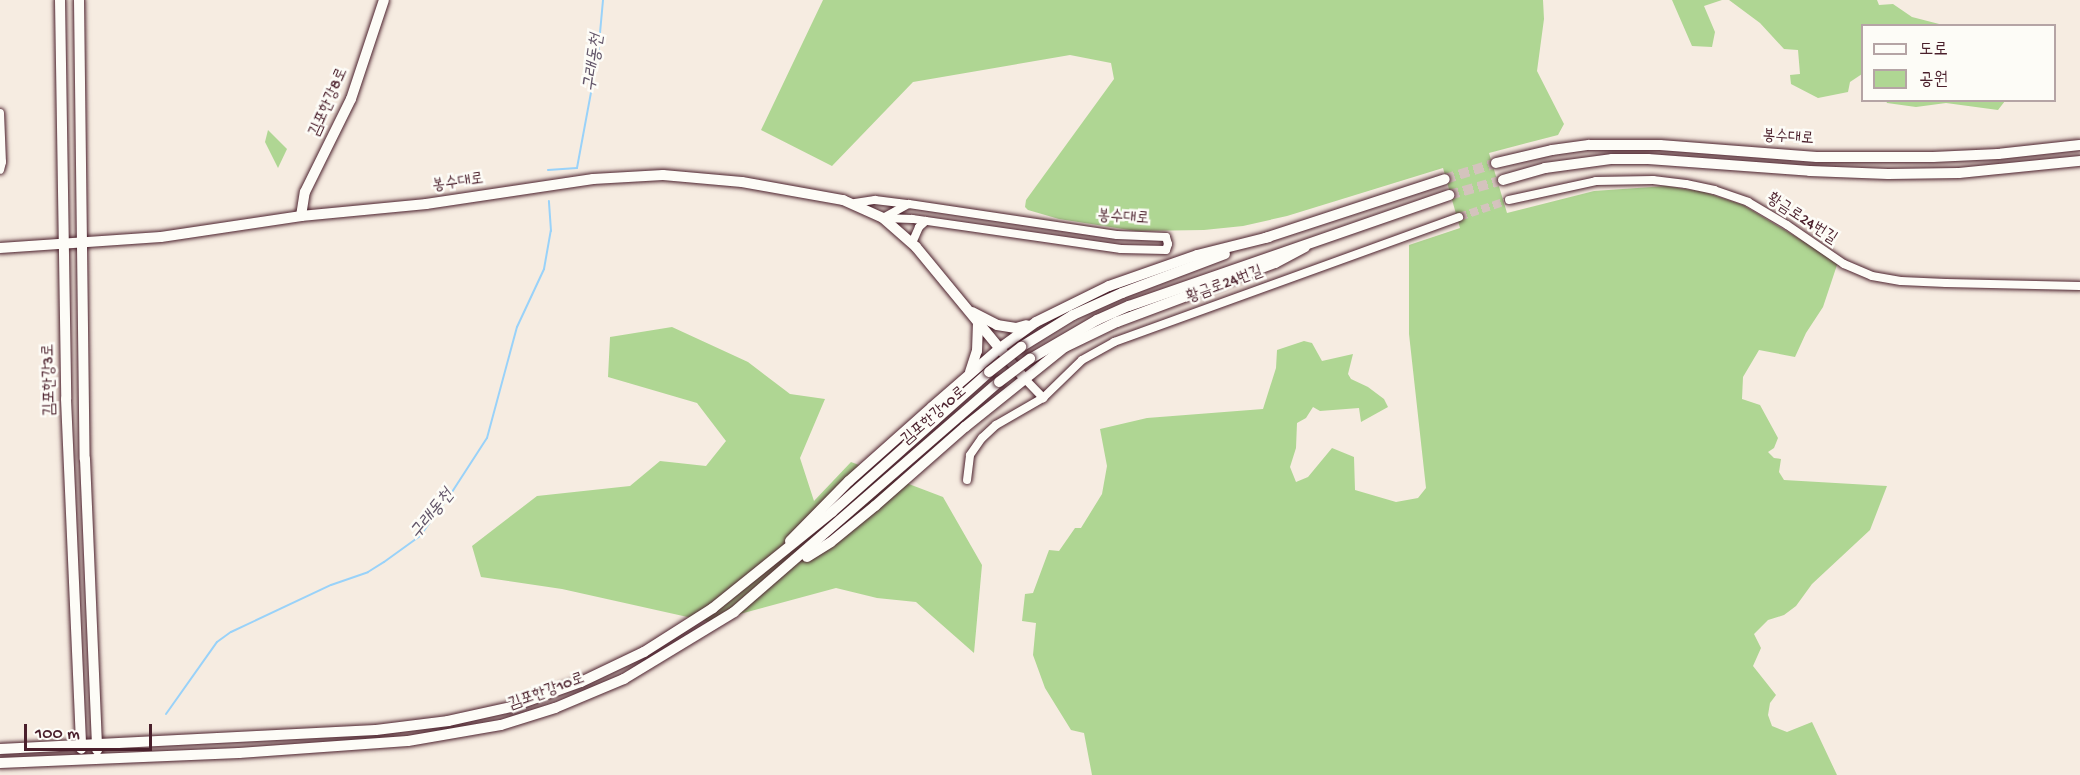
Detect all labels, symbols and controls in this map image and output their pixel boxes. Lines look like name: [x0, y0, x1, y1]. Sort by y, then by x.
legend: [1861, 24, 2056, 102]
water label: 구래동천: [580, 33, 610, 93]
text: 도로: [1919, 40, 1948, 61]
street label: 김포한강8로: [306, 66, 354, 140]
text: 공원: [1919, 70, 1948, 91]
street label: 봉수대로: [1762, 128, 1814, 150]
street label: 봉수대로: [431, 171, 485, 197]
street label: 황금로24번길: [1762, 190, 1840, 250]
street label: 봉수대로: [1097, 208, 1149, 230]
street label: 황금로24번길: [1184, 263, 1266, 309]
street label: 김포한강3로: [41, 343, 61, 417]
street label: 김포한강10로: [899, 384, 971, 450]
water label: 구래동천: [406, 486, 460, 544]
street label: 김포한강10로: [506, 670, 588, 716]
scale bar: [27, 712, 154, 750]
text: 100 m: [35, 724, 80, 745]

